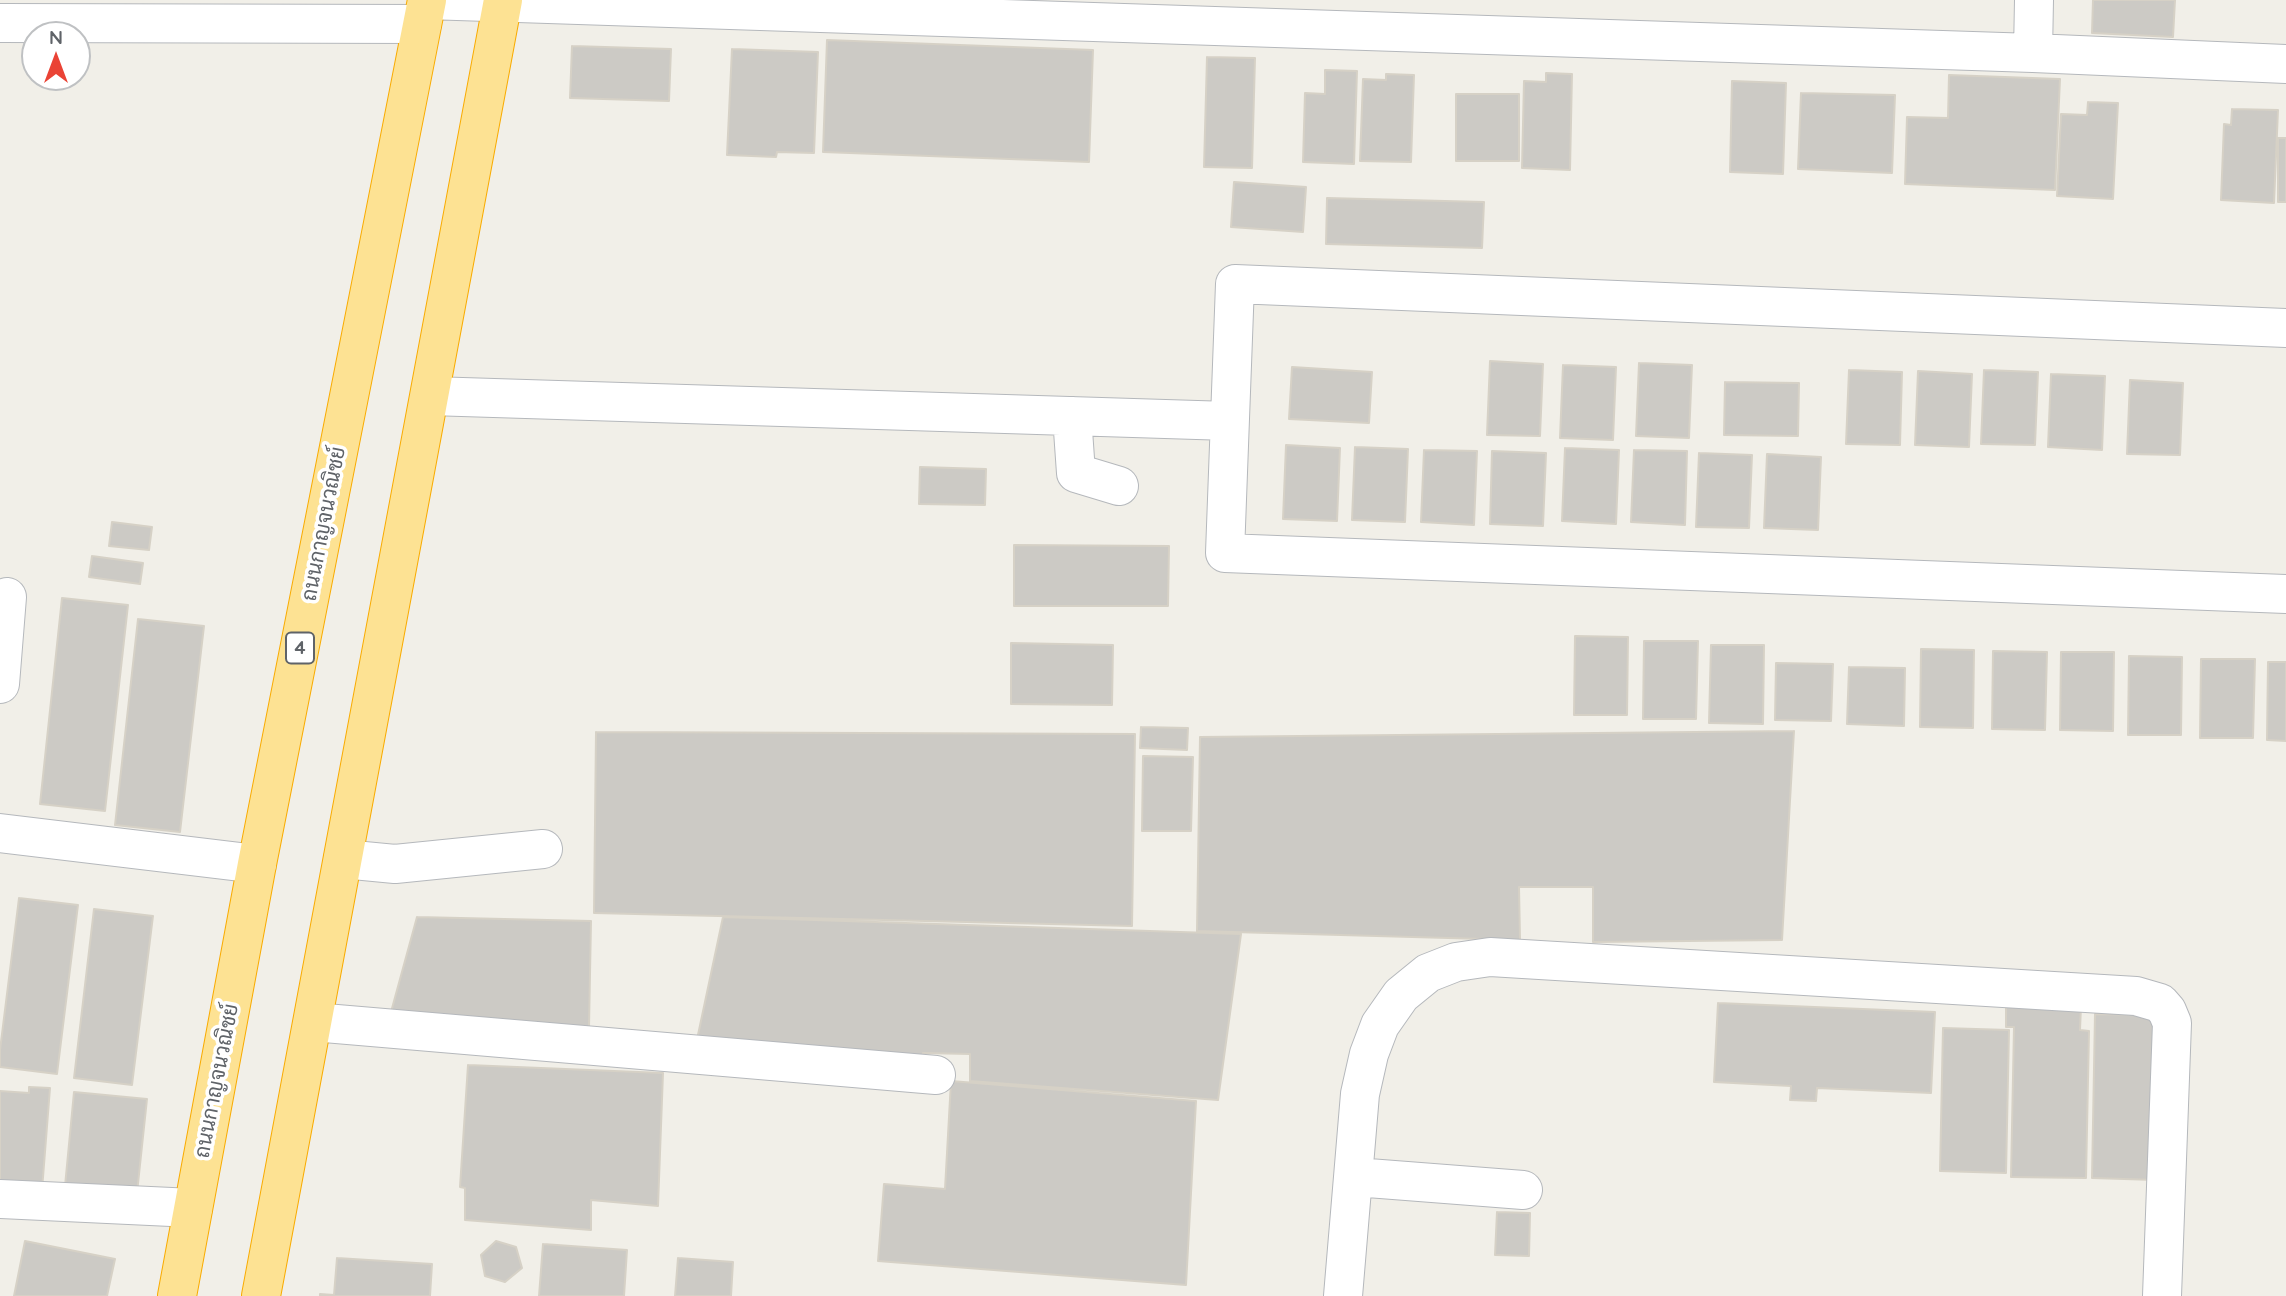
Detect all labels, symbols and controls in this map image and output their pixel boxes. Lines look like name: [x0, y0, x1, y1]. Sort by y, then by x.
north arrow: [21, 21, 91, 91]
text: N: [49, 25, 63, 49]
street label: ถนนกาญจนวณิชย์: [297, 445, 351, 603]
road number: 4: [286, 632, 314, 664]
street label: ถนนกาญจนวณิชย์: [190, 1002, 244, 1160]

